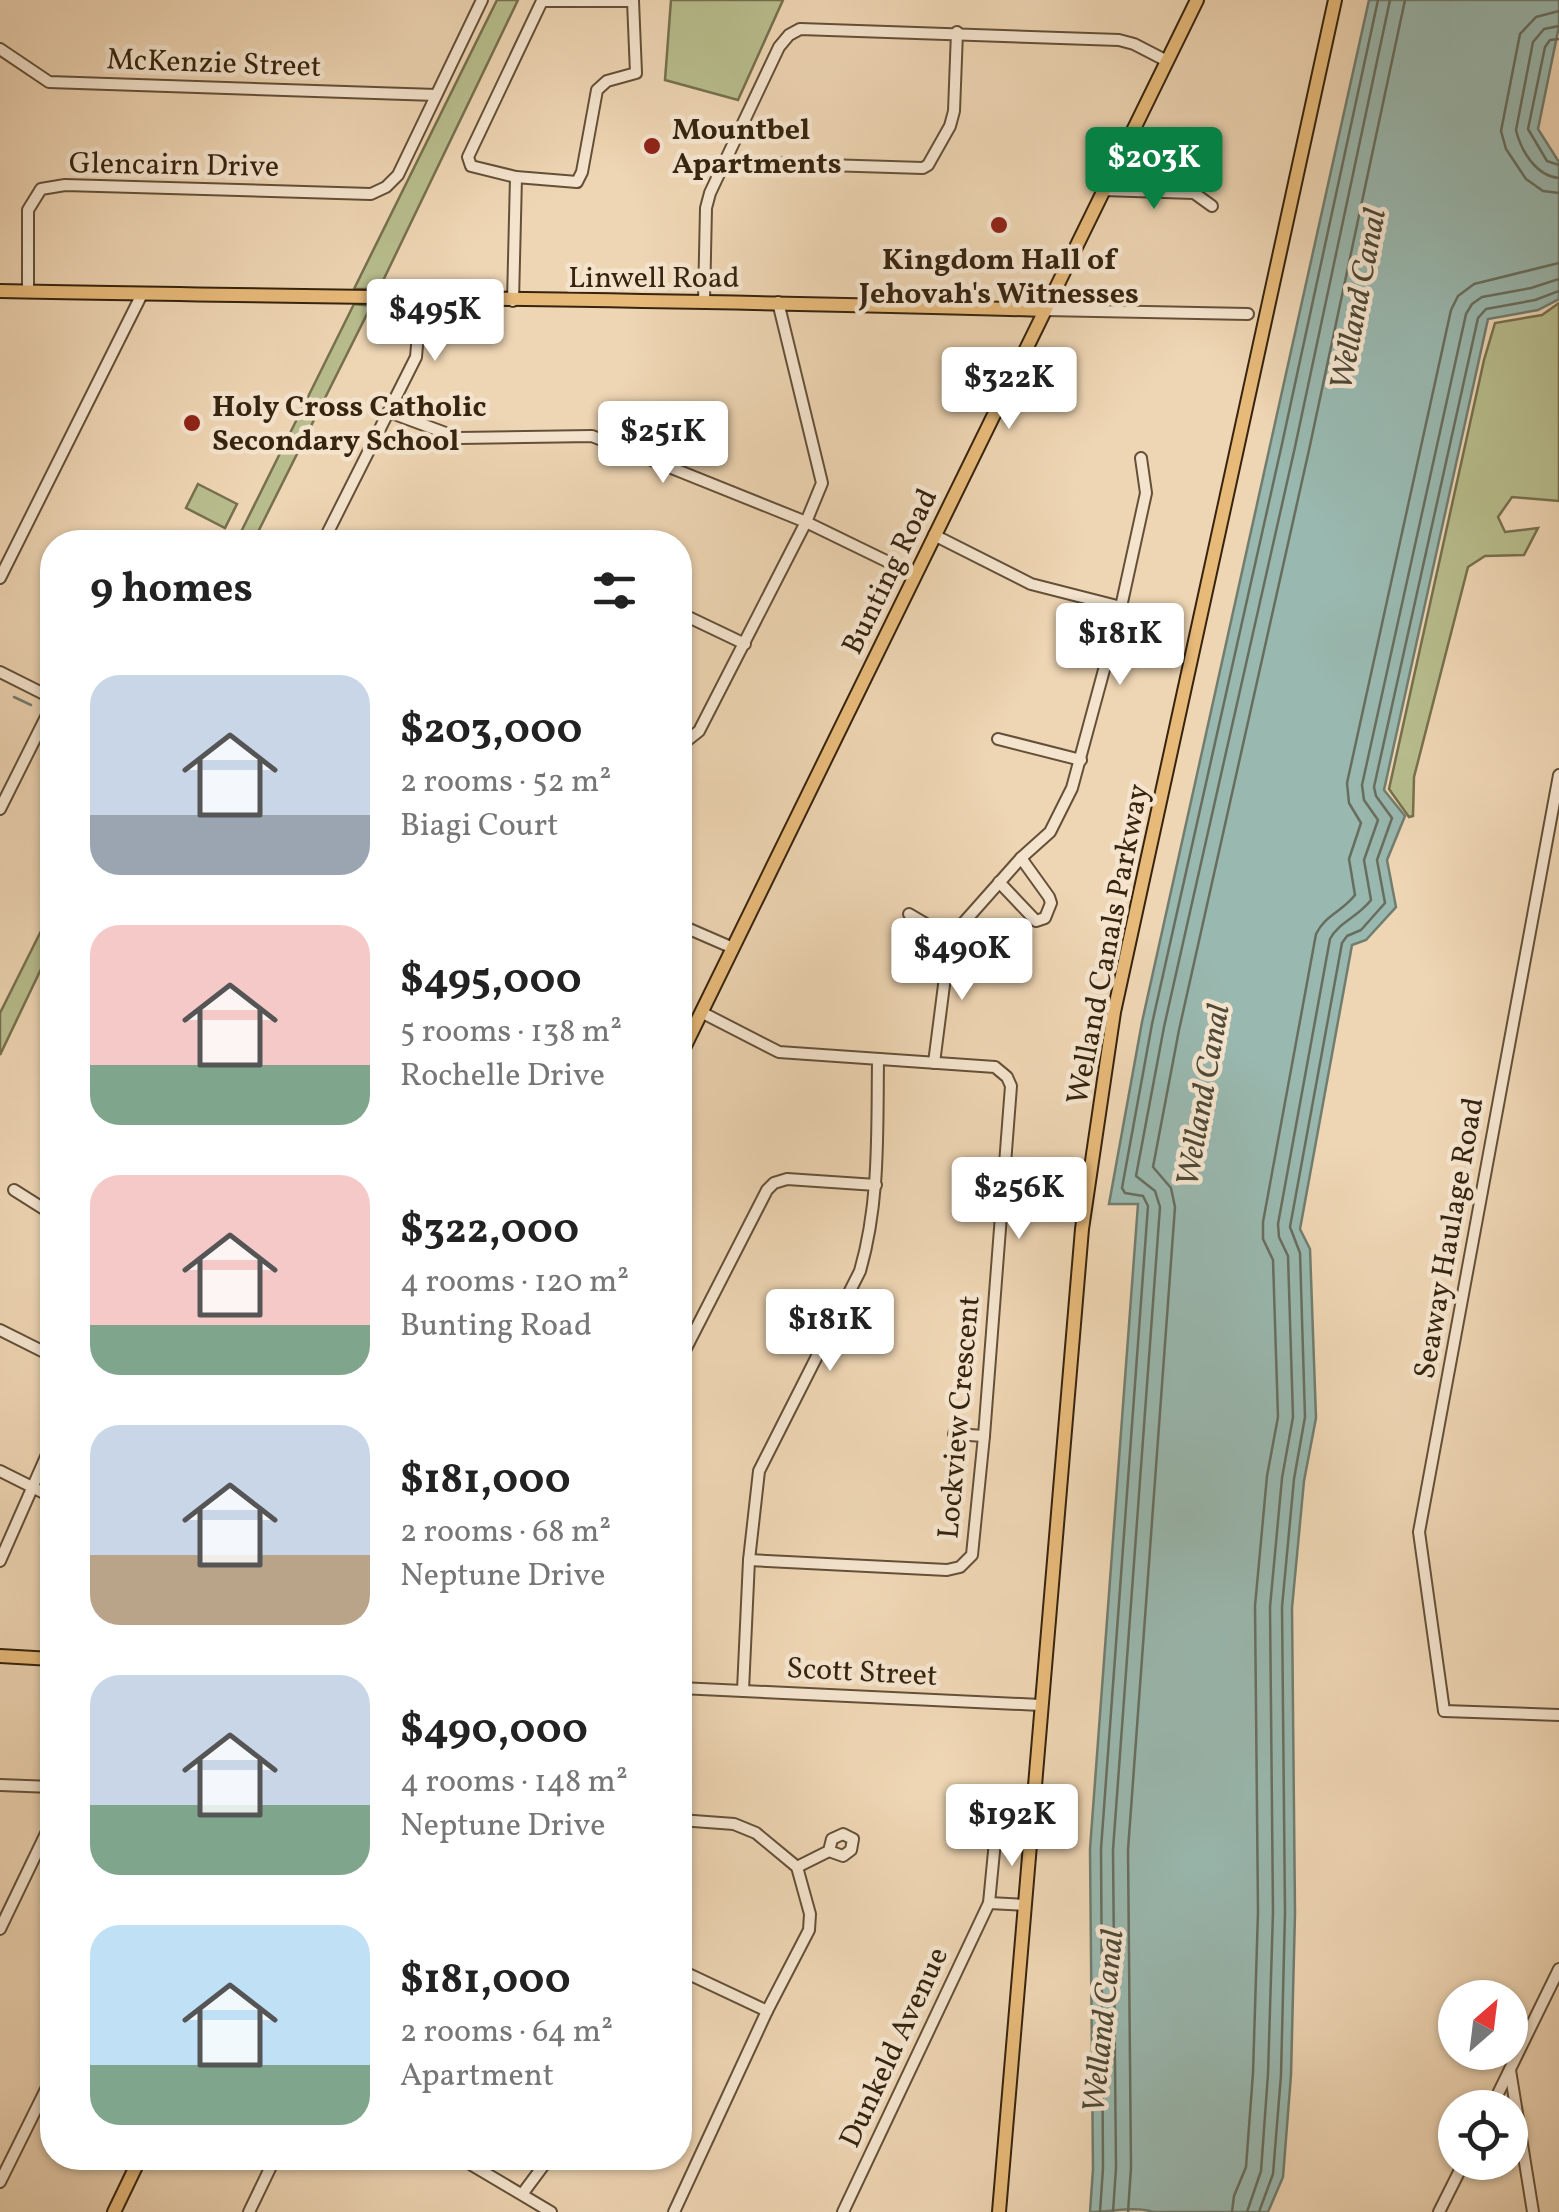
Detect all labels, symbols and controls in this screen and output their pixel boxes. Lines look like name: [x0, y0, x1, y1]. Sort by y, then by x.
street label: McKenzie Street: [106, 39, 322, 89]
place label: Mountbel Apartments: [672, 110, 842, 186]
pin: $203K: [1084, 127, 1224, 212]
marker: Mountbel Apartments: [641, 135, 663, 157]
text: $203K: [1107, 137, 1201, 181]
street label: Glencairn Drive: [69, 143, 279, 189]
water label: Welland Canal: [1321, 205, 1399, 394]
marker: Kingdom Hall of Jehovah's Witnesses: [988, 214, 1010, 236]
place label: Kingdom Hall of Jehovah's Witnesses: [858, 240, 1139, 316]
street label: Linwell Road: [568, 258, 740, 300]
pin: $495K: [365, 279, 505, 364]
text: $495K: [389, 289, 481, 333]
pin: $322K: [939, 347, 1079, 432]
text: $322K: [964, 357, 1054, 401]
place label: Holy Cross Catholic Secondary School: [212, 387, 486, 463]
pin: $251K: [593, 401, 733, 486]
text: $251K: [620, 411, 706, 455]
marker: Holy Cross Catholic Secondary School: [181, 412, 203, 434]
street label: Bunting Road: [832, 482, 949, 662]
text: 9 homes: [90, 561, 253, 620]
icon: filters: [587, 563, 642, 618]
pin: $181K: [1050, 603, 1190, 688]
text: $181K: [1078, 613, 1162, 657]
text: $203,000: [400, 702, 582, 761]
icon: home: [170, 715, 290, 835]
text: 2 rooms · 52 m²: [400, 761, 611, 805]
street label: Welland Canals Parkway: [1057, 781, 1161, 1108]
text: Biagi Court: [400, 805, 559, 849]
pin: $490K: [892, 918, 1032, 1003]
text: $490K: [913, 928, 1011, 972]
text: $495,000: [400, 952, 582, 1011]
icon: home: [170, 965, 290, 1085]
water label: Welland Canal: [1167, 1001, 1243, 1190]
text: 5 rooms · 138 m²: [400, 1011, 622, 1055]
text: Rochelle Drive: [400, 1055, 605, 1099]
street label: Seaway Haulage Road: [1405, 1094, 1495, 1382]
pin: $256K: [949, 1157, 1089, 1242]
text: $256K: [974, 1167, 1064, 1211]
text: $322,000: [400, 1202, 579, 1261]
icon: home: [170, 1215, 290, 1335]
text: 4 rooms · 120 m²: [400, 1261, 629, 1305]
pin: $181K: [760, 1289, 900, 1374]
street label: Lockview Crescent: [928, 1294, 992, 1541]
text: $181K: [788, 1299, 872, 1343]
text: Bunting Road: [400, 1305, 592, 1349]
text: $181,000: [400, 1452, 571, 1511]
icon: home: [170, 1465, 290, 1585]
text: 2 rooms · 68 m²: [400, 1511, 611, 1555]
text: Neptune Drive: [400, 1555, 605, 1599]
street label: Scott Street: [785, 1648, 939, 1698]
text: $490,000: [400, 1702, 588, 1761]
icon: home: [170, 1715, 290, 1835]
text: 4 rooms · 148 m²: [400, 1761, 628, 1805]
pin: $192K: [942, 1784, 1082, 1869]
text: $192K: [968, 1794, 1056, 1838]
text: Neptune Drive: [400, 1805, 605, 1849]
water label: Welland Canal: [1073, 1927, 1137, 2115]
street label: Dunkeld Avenue: [830, 1941, 960, 2155]
text: $181,000: [400, 1952, 571, 2011]
icon: home: [170, 1965, 290, 2085]
north arrow: [1438, 1980, 1528, 2070]
map controls: [1438, 1980, 1528, 2180]
text: 2 rooms · 64 m²: [400, 2011, 613, 2055]
text: Apartment: [400, 2055, 554, 2099]
button: locate: [1438, 2090, 1528, 2180]

